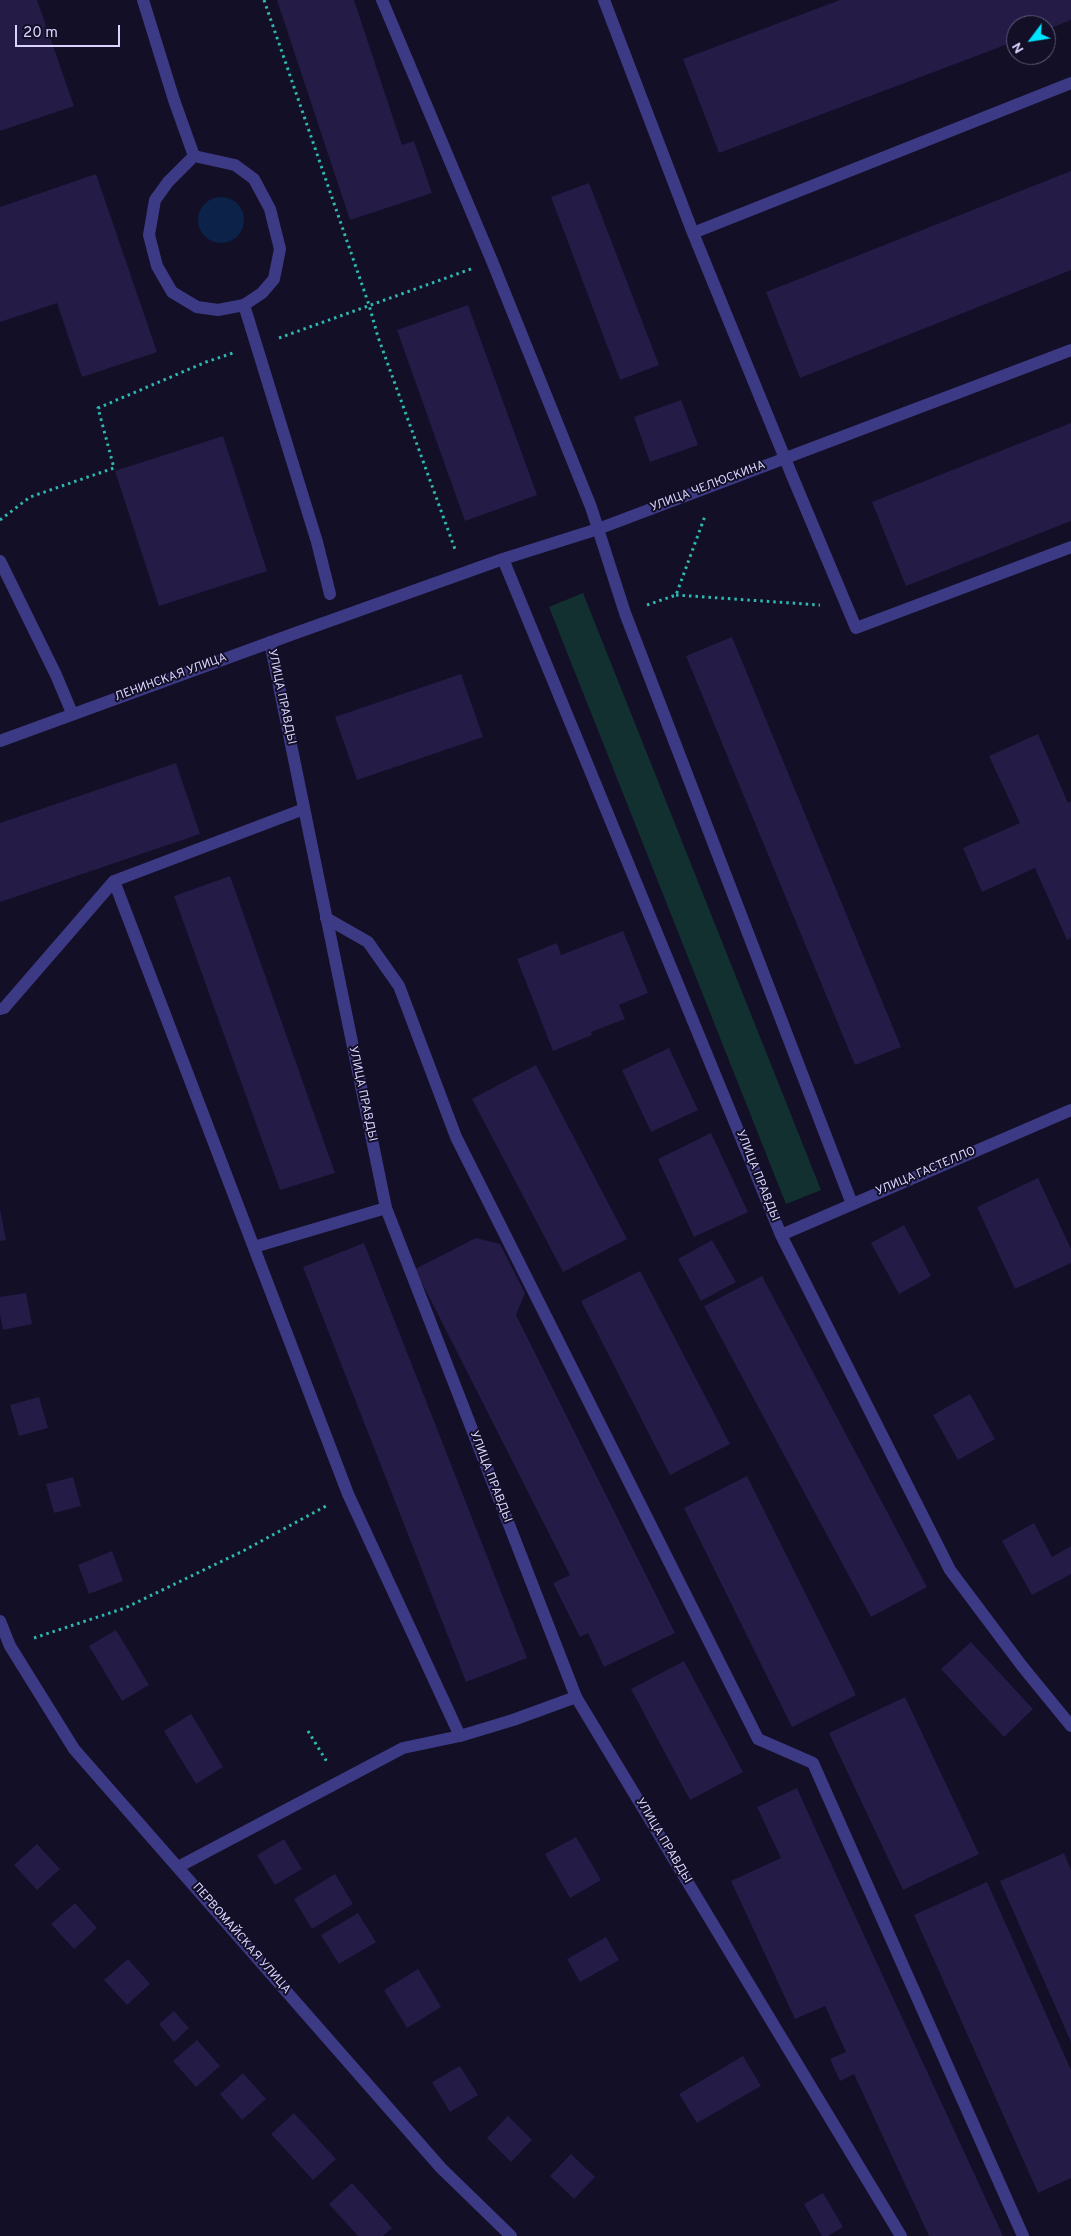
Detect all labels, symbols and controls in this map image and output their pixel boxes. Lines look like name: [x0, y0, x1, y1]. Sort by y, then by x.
scale bar: [18, 15, 122, 47]
north arrow: [1006, 15, 1056, 65]
text: 20 m: [23, 24, 58, 43]
text: N: [1009, 39, 1028, 56]
street label: УЛИЦА ЧЕЛЮСКИНА: [648, 458, 768, 516]
street label: УЛИЦА ПРАВДЫ: [264, 648, 298, 746]
street label: ЛЕНИНСКАЯ УЛИЦА: [113, 651, 229, 705]
street label: УЛИЦА ПРАВДЫ: [345, 1045, 379, 1143]
street label: УЛИЦА ПРАВДЫ: [732, 1128, 782, 1224]
street label: УЛИЦА ГАСТЕЛЛО: [874, 1144, 978, 1200]
street label: УЛИЦА ПРАВДЫ: [466, 1429, 514, 1525]
street label: УЛИЦА ПРАВДЫ: [632, 1796, 694, 1886]
street label: ПЕРВОМАЙСКАЯ УЛИЦА: [189, 1881, 293, 1997]

